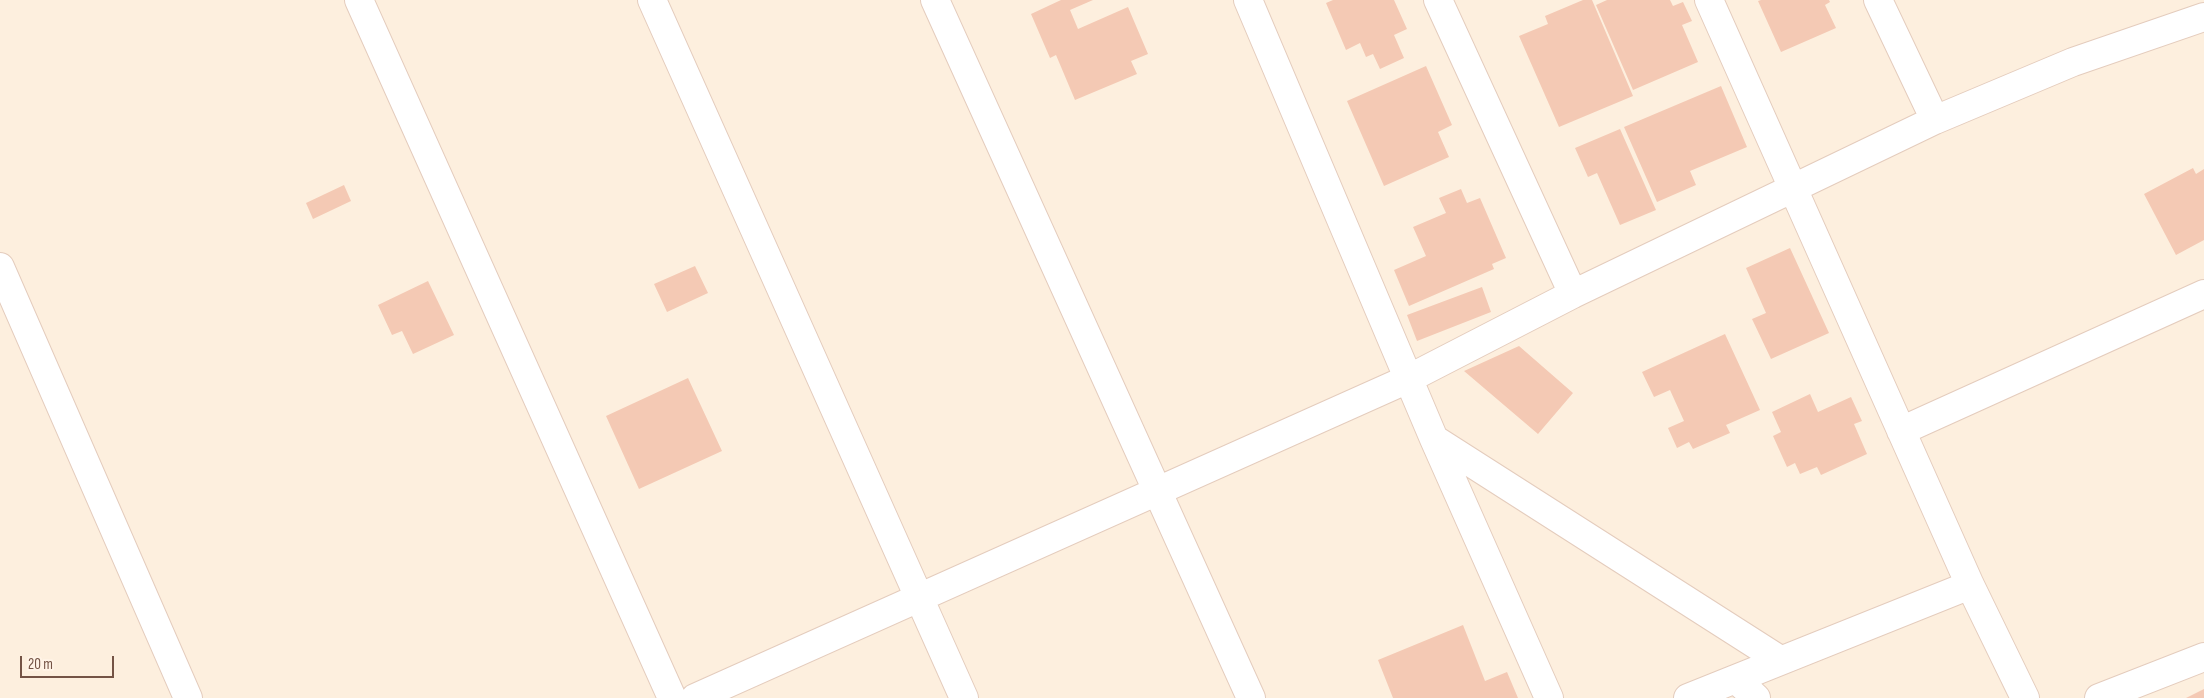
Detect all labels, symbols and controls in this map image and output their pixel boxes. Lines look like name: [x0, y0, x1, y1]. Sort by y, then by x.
scale bar: [22, 646, 116, 678]
text: 20 m: [28, 655, 53, 674]

